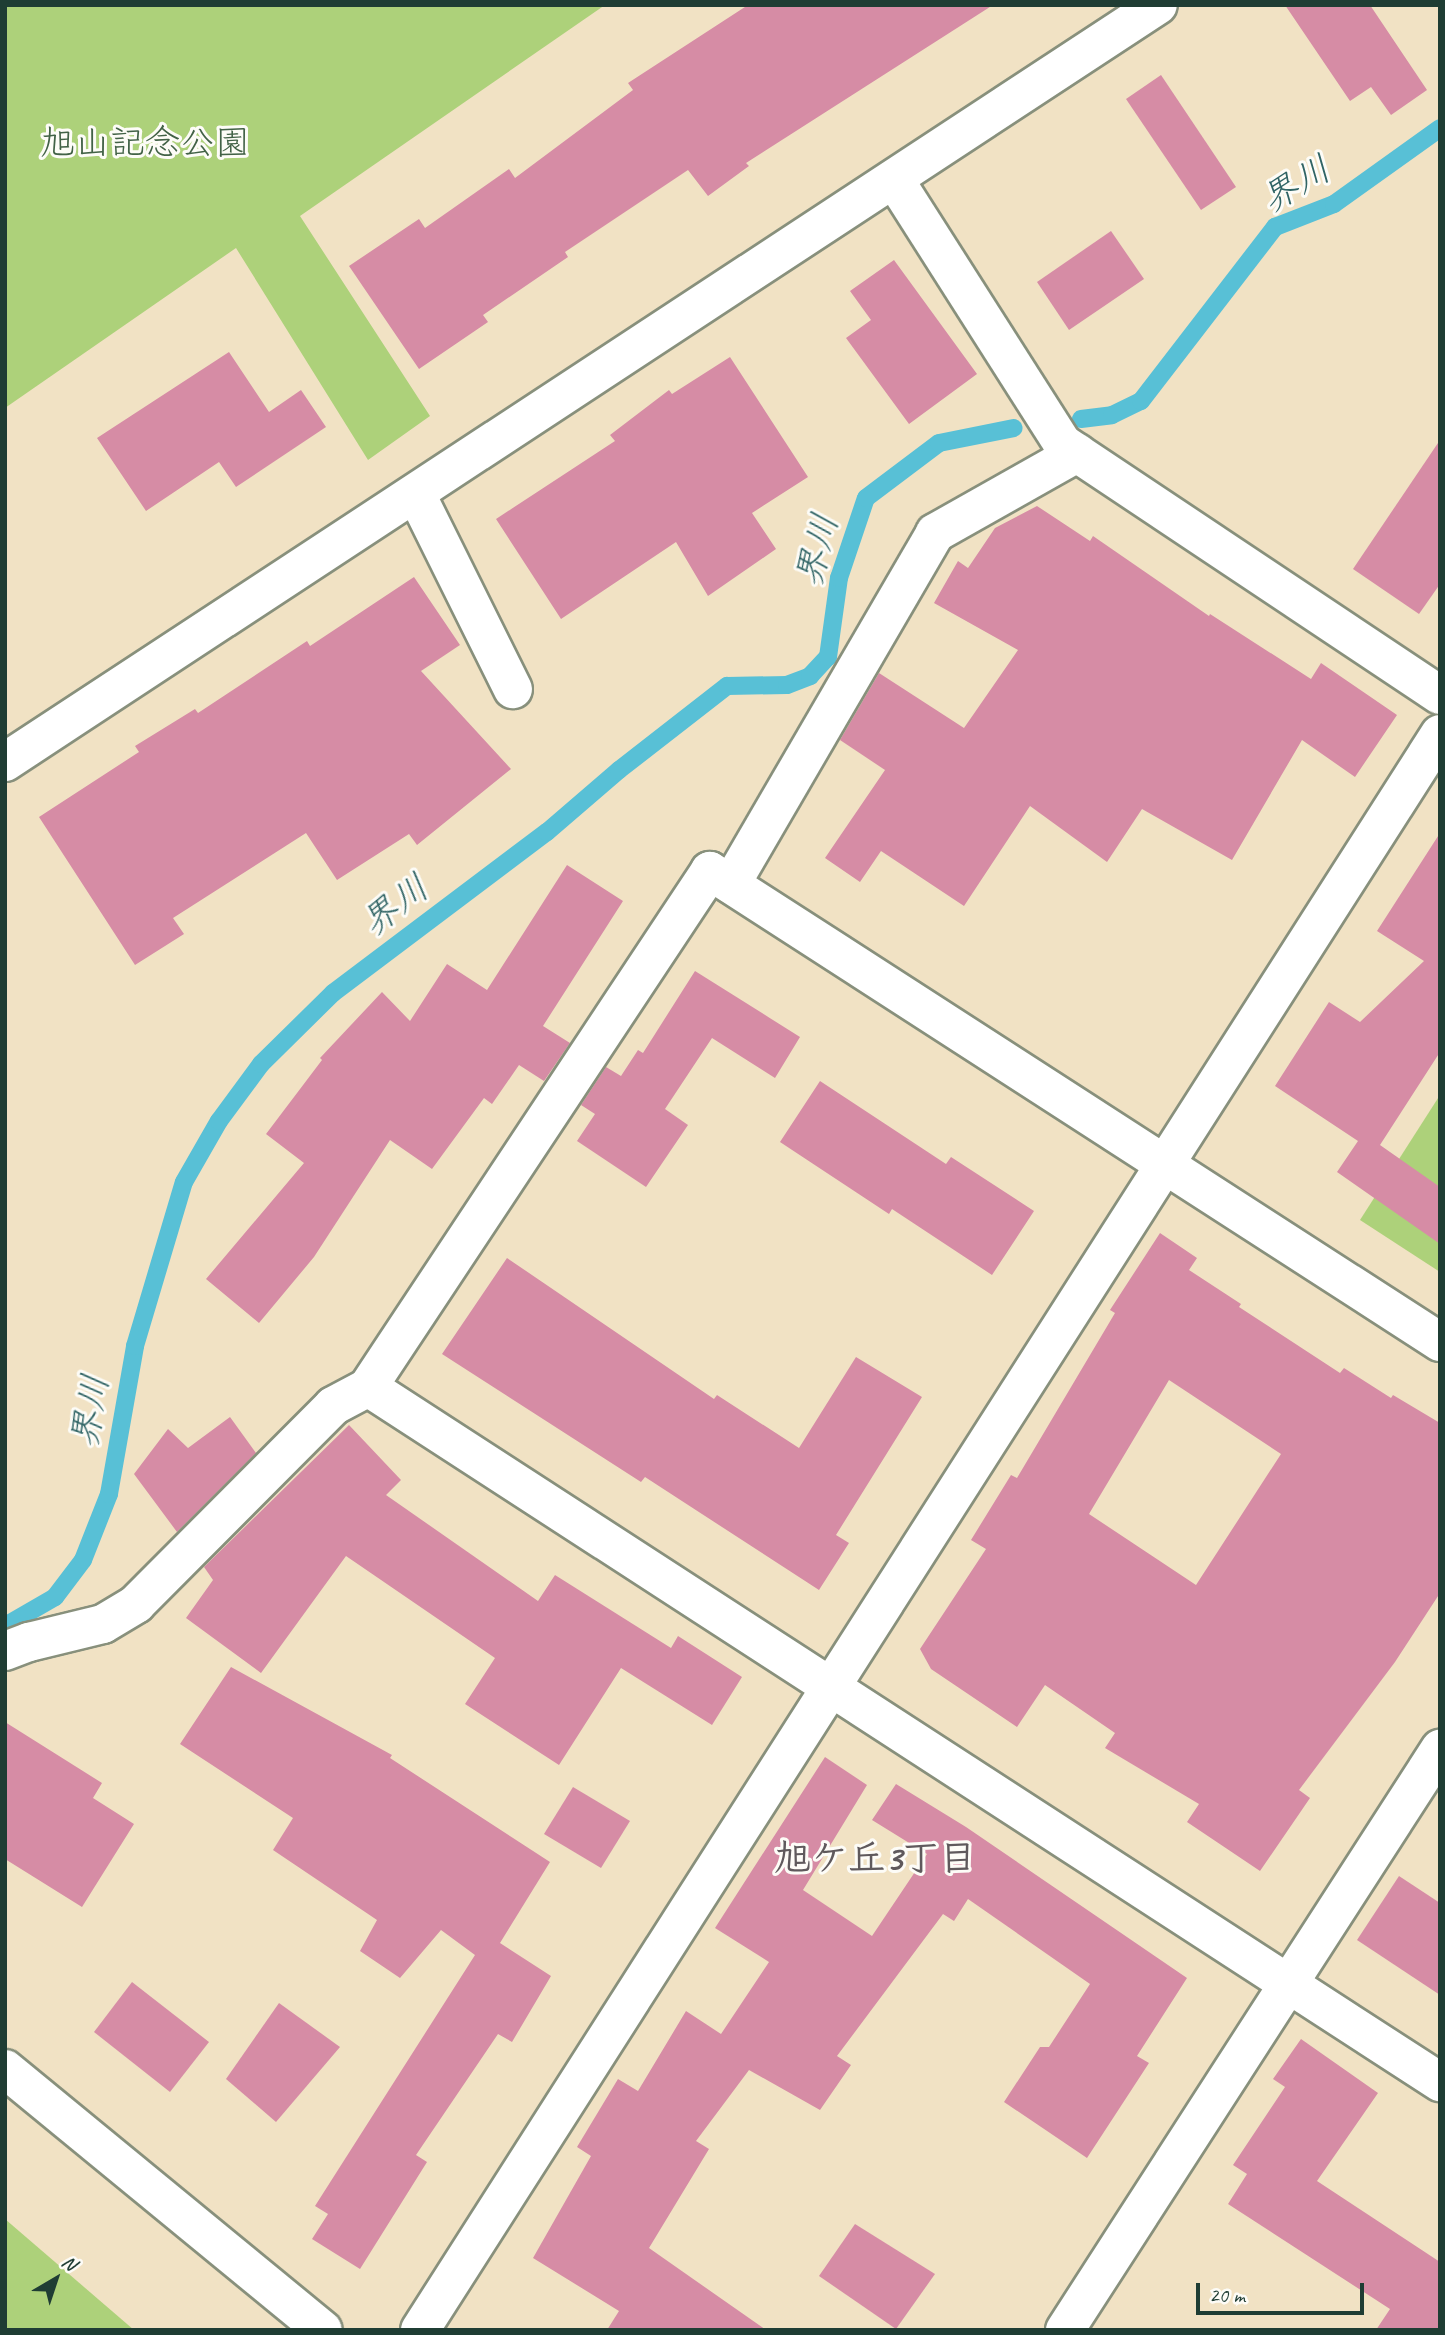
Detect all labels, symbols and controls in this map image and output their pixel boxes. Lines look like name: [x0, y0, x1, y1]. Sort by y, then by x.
park label: 旭山記念公園: [40, 122, 250, 164]
water label: 界川: [1253, 146, 1339, 222]
water label: 界川: [786, 509, 848, 591]
water label: 界川: [352, 865, 438, 945]
water label: 界川: [62, 1371, 118, 1451]
district label: 旭ケ丘3丁目: [774, 1836, 976, 1880]
north arrow: [21, 2244, 91, 2314]
text: N: [57, 2250, 81, 2276]
scale bar: [1200, 2268, 1368, 2312]
text: 20 m: [1209, 2282, 1245, 2308]

